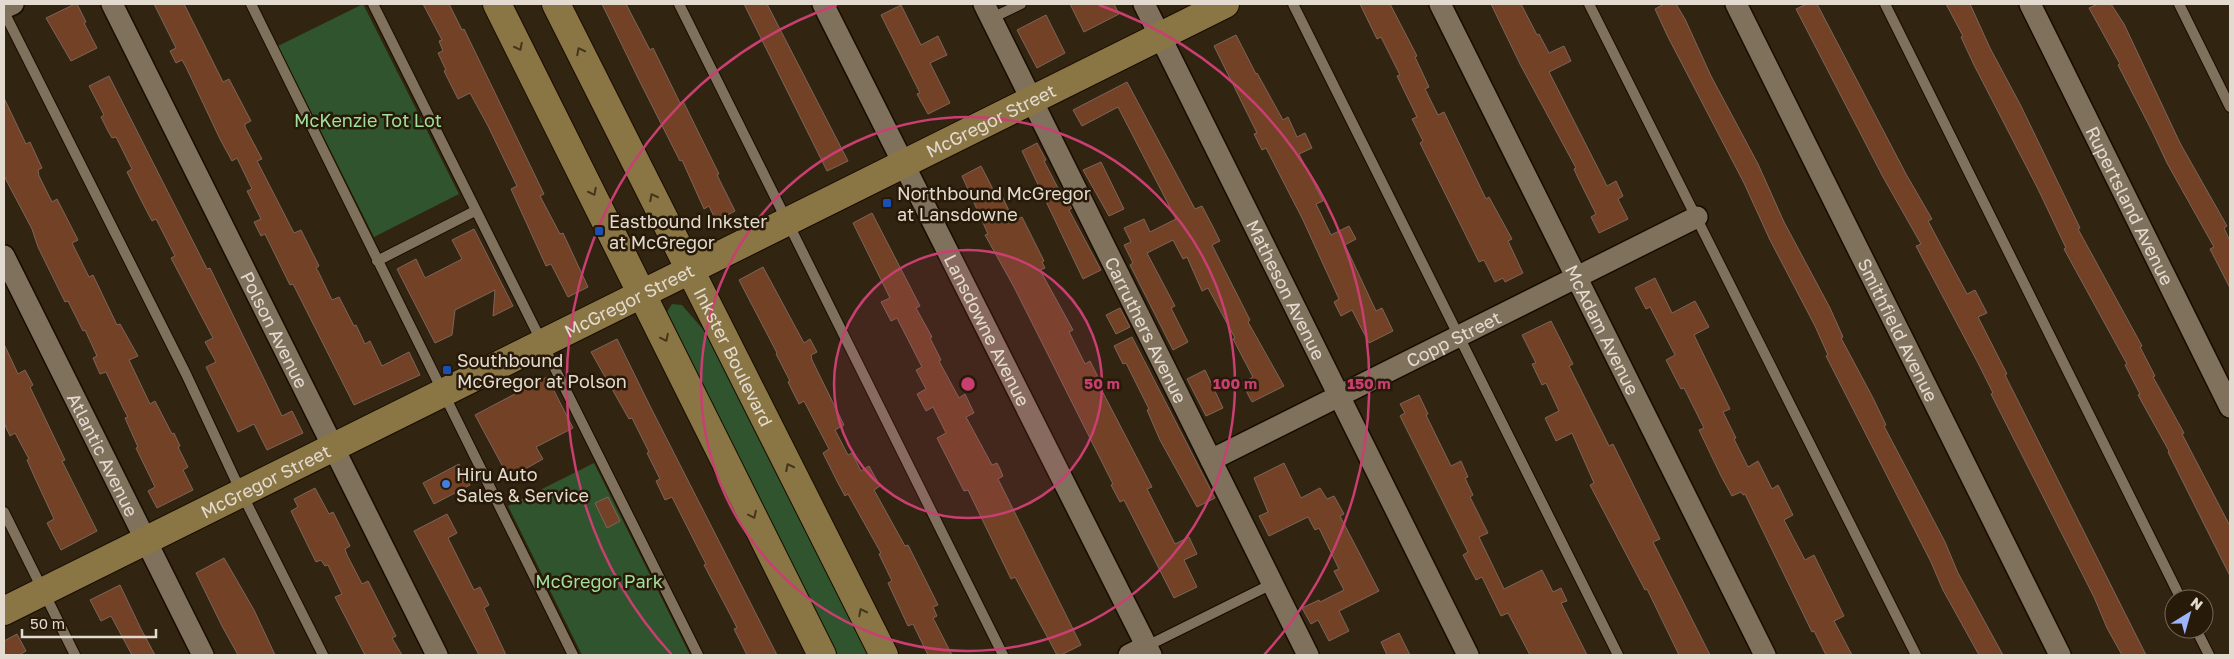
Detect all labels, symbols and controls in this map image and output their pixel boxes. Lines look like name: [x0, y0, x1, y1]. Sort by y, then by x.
one-way arrow: [513, 42, 523, 51]
one-way arrow: [576, 48, 586, 57]
street label: McGregor Street: [922, 79, 1059, 162]
park label: McKenzie Tot Lot: [294, 109, 442, 131]
street label: Rupertsland Avenue: [2081, 122, 2179, 289]
place label: Northbound McGregor at Lansdowne: [897, 182, 1091, 225]
one-way arrow: [587, 187, 597, 196]
one-way arrow: [649, 193, 659, 202]
marker: Northbound McGregor at Lansdowne: [881, 197, 893, 209]
place label: Eastbound Inkster at McGregor: [609, 210, 767, 253]
street label: Matheson Avenue: [1242, 216, 1330, 363]
marker: Eastbound Inkster at McGregor: [593, 225, 605, 237]
street label: Lansdowne Avenue: [940, 250, 1035, 410]
street label: Carruthers Avenue: [1101, 253, 1192, 407]
street label: Smithfield Avenue: [1853, 255, 1943, 405]
street label: McGregor Street: [561, 259, 698, 342]
street label: McAdam Avenue: [1561, 261, 1644, 398]
street label: Polson Avenue: [236, 268, 313, 392]
street label: Inkster Boulevard: [690, 284, 778, 430]
street label: Copp Street: [1402, 306, 1504, 372]
one-way arrow: [659, 332, 669, 341]
place label: Southbound McGregor at Polson: [457, 349, 627, 392]
marker: Southbound McGregor at Polson: [441, 364, 453, 376]
text: 50 m: [1084, 374, 1120, 392]
text: 100 m: [1213, 374, 1257, 392]
text: 150 m: [1347, 374, 1391, 392]
centre of rings: [959, 375, 977, 393]
street label: Atlantic Avenue: [63, 389, 143, 520]
street label: McGregor Street: [197, 440, 334, 522]
place label: Hiru Auto Sales & Service: [456, 463, 589, 506]
one-way arrow: [785, 463, 795, 472]
marker: Hiru Auto Sales & Service: [440, 478, 452, 490]
one-way arrow: [747, 510, 757, 519]
park label: McGregor Park: [535, 570, 663, 592]
north arrow: [2164, 589, 2214, 639]
text: N: [2188, 593, 2206, 613]
scale bar: [22, 606, 156, 638]
one-way arrow: [858, 608, 868, 617]
text: 50 m: [30, 614, 65, 632]

